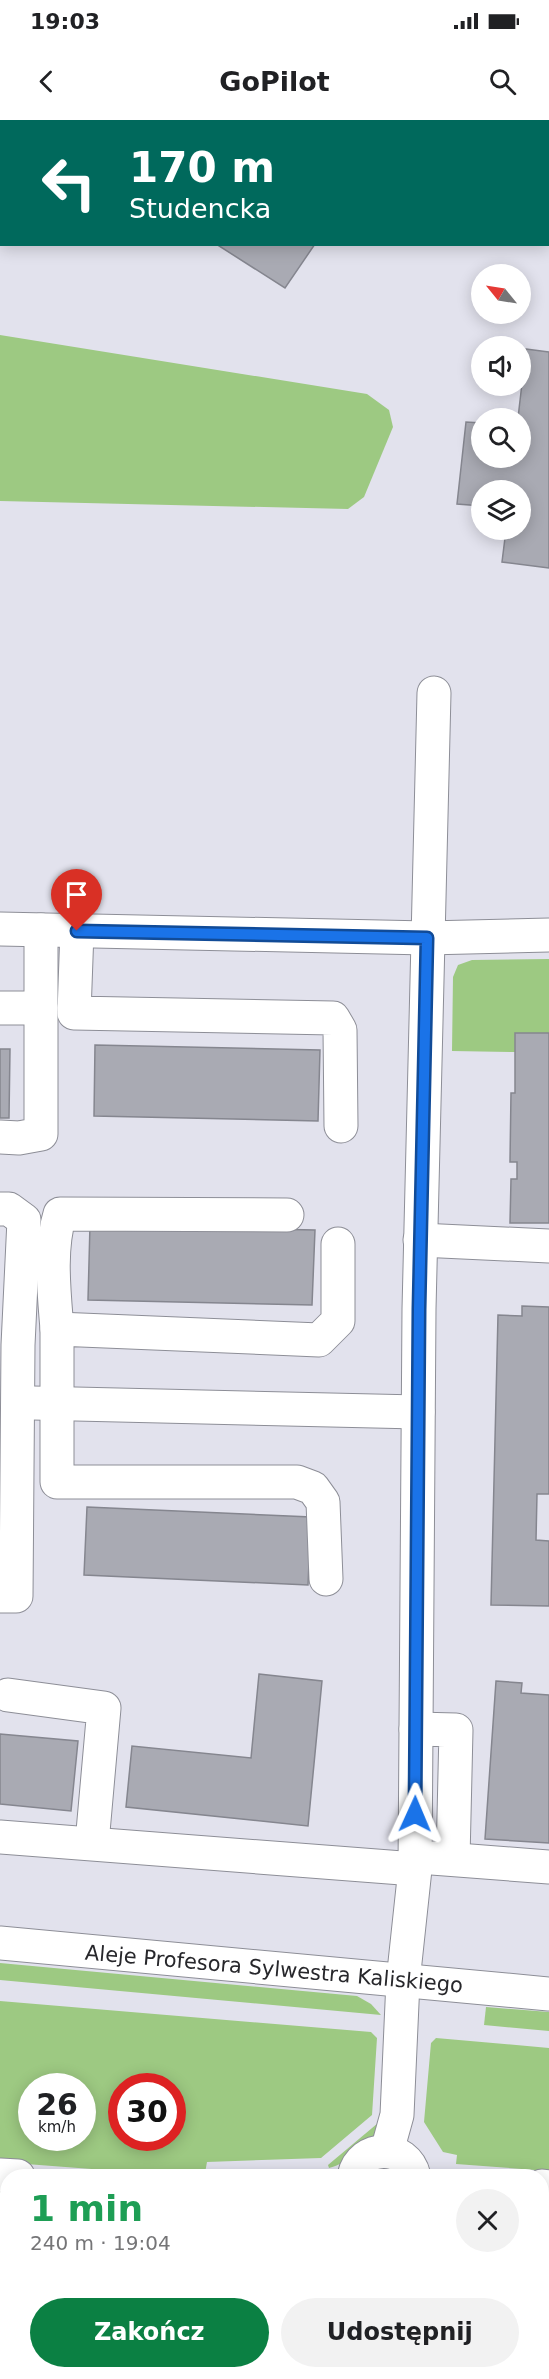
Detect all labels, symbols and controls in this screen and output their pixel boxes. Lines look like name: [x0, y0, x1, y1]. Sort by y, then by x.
text: 19:03: [30, 9, 100, 34]
icon: back: [30, 65, 63, 98]
icon: search: [486, 65, 519, 98]
text: GoPilot: [219, 66, 330, 97]
text: 170 m: [129, 143, 275, 192]
icon: left: [30, 144, 108, 222]
text: Studencka: [129, 193, 271, 224]
north arrow: [471, 264, 531, 324]
map controls: [471, 264, 531, 540]
button: sound: [471, 336, 531, 396]
button: search: [471, 408, 531, 468]
button: layers: [471, 480, 531, 540]
pin: [51, 869, 102, 931]
icon: arrive: [60, 878, 93, 911]
position arrow: [383, 1782, 447, 1846]
street label: Aleje Profesora Sylwestra Kaliskiego: [84, 1941, 464, 1997]
speed limit sign: 30: [108, 2073, 186, 2151]
text: 26: [36, 2087, 78, 2122]
text: km/h: [38, 2118, 76, 2136]
text: 1 min: [30, 2188, 143, 2229]
button: close: [456, 2189, 519, 2252]
text: 240 m · 19:04: [30, 2231, 171, 2255]
button: Zakończ: [30, 2298, 269, 2367]
button: Udostępnij: [281, 2298, 519, 2367]

